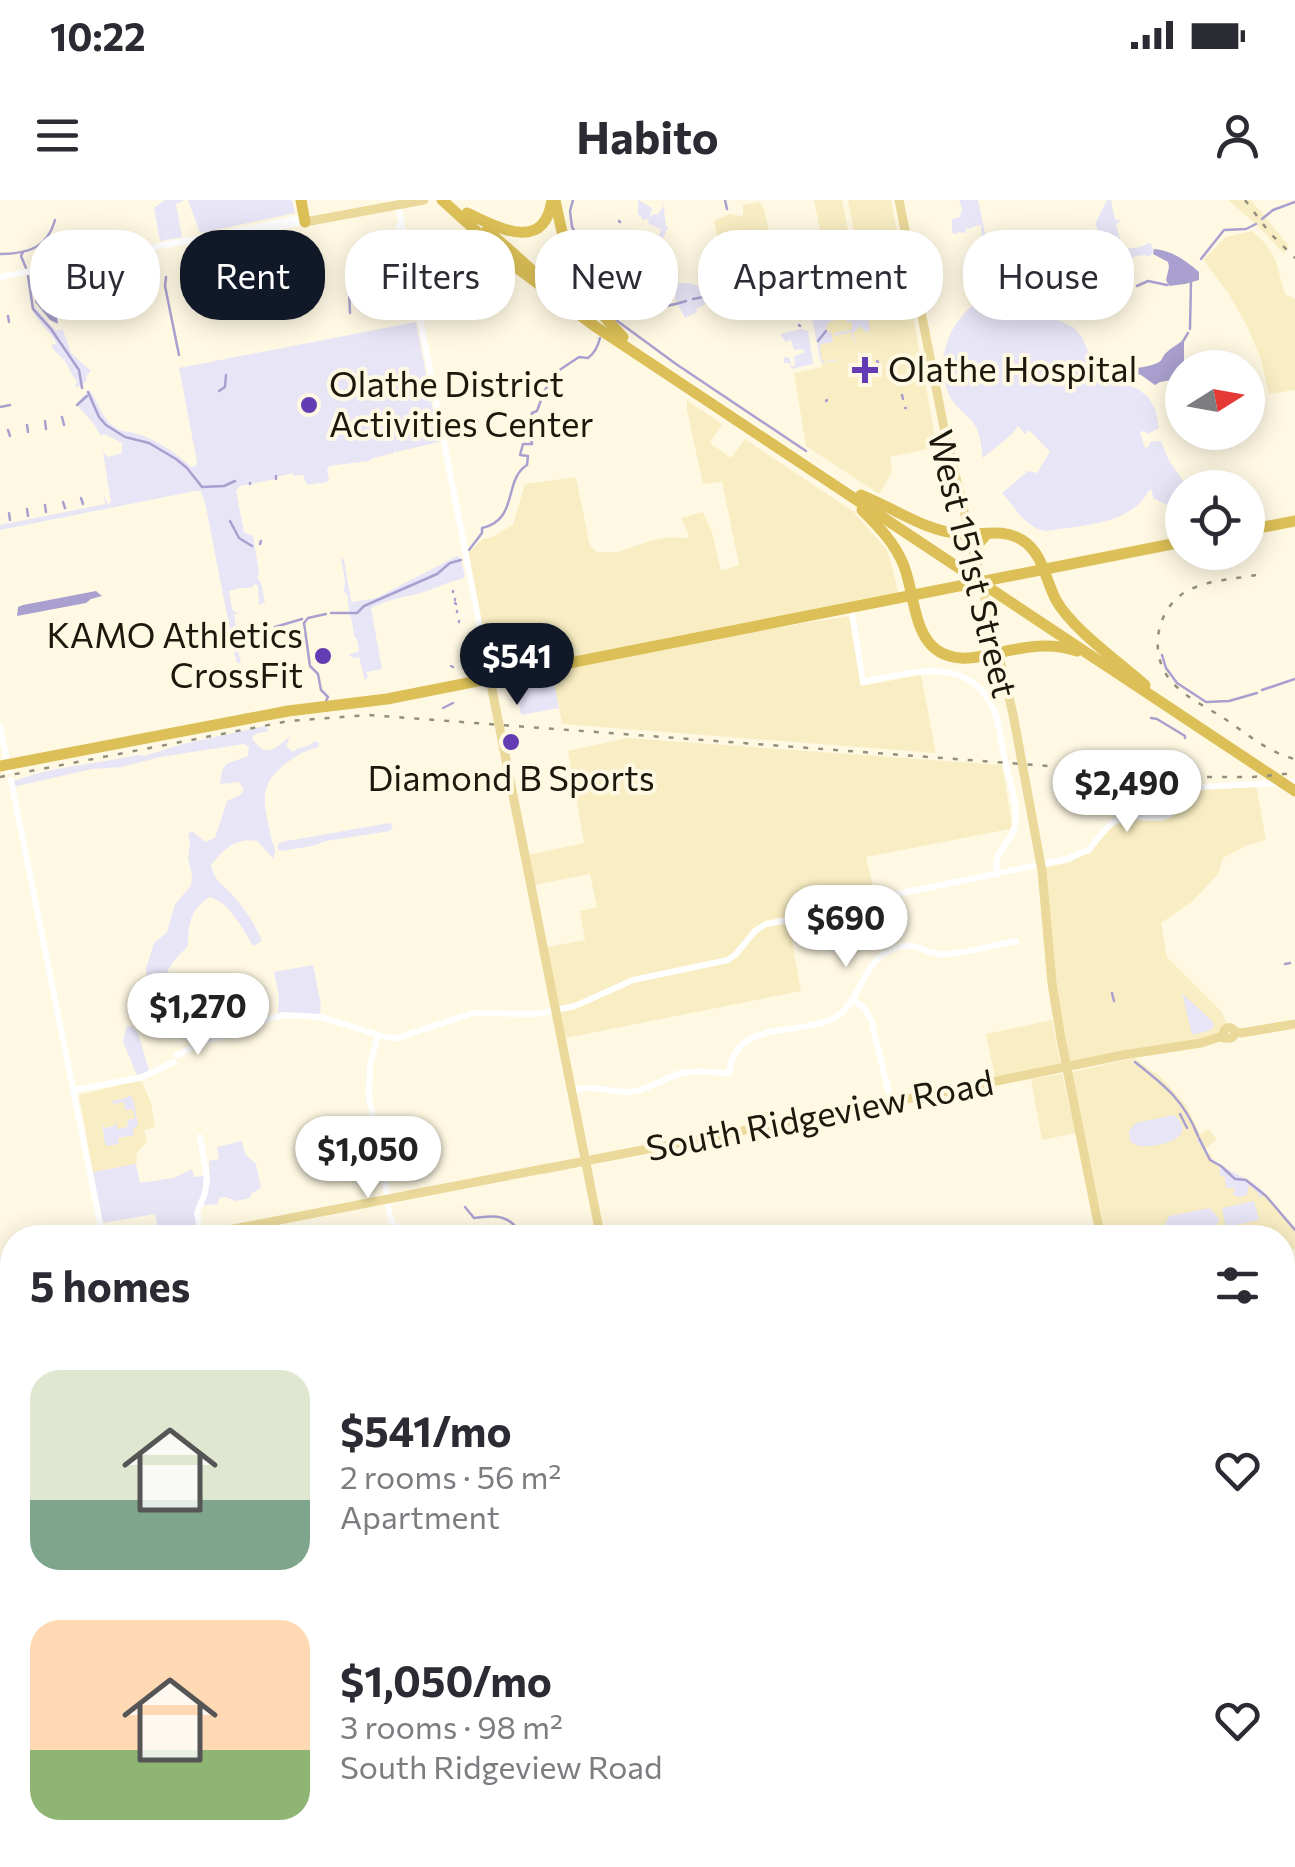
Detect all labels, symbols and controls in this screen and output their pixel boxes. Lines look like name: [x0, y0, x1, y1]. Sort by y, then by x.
text: 10:22: [50, 12, 146, 59]
icon: menu: [30, 108, 85, 163]
text: Habito: [576, 108, 719, 163]
icon: person: [1210, 108, 1265, 163]
chip: Buy: [30, 230, 160, 320]
chip: Rent: [180, 230, 325, 320]
chip: Filters: [345, 230, 515, 320]
chip: New: [535, 230, 678, 320]
chip: Apartment: [698, 230, 943, 320]
chip: House: [963, 230, 1134, 320]
place label: Olathe Hospital: [888, 346, 1137, 389]
north arrow: [1165, 350, 1265, 450]
map controls: [1165, 350, 1265, 570]
marker: Olathe Hospital: [852, 357, 878, 383]
place label: Olathe District Activities Center: [329, 361, 593, 444]
marker: Olathe District Activities Center: [298, 394, 320, 416]
street label: West 151st Street: [920, 425, 1028, 702]
button: locate: [1165, 470, 1265, 570]
place label: KAMO Athletics CrossFit: [46, 612, 303, 695]
pin: $541: [458, 623, 576, 708]
text: $541: [482, 635, 552, 675]
marker: KAMO Athletics CrossFit: [312, 645, 334, 667]
marker: Diamond B Sports: [500, 731, 522, 753]
pin: $2,490: [1046, 750, 1208, 835]
place label: Diamond B Sports: [367, 755, 655, 798]
text: $2,490: [1075, 762, 1180, 802]
pin: $690: [787, 885, 905, 970]
text: $690: [807, 897, 885, 937]
pin: $1,270: [117, 973, 279, 1058]
text: $1,270: [149, 985, 247, 1025]
street label: South Ridgeview Road: [642, 1059, 997, 1168]
pin: $1,050: [287, 1116, 449, 1201]
text: $1,050: [317, 1128, 419, 1168]
icon: filters: [1210, 1258, 1265, 1313]
text: 5 homes: [30, 1259, 190, 1311]
text: $541/mo: [340, 1404, 512, 1456]
icon: home: [110, 1410, 230, 1530]
icon: heart: [1210, 1443, 1265, 1498]
text: 2 rooms · 56 m²: [340, 1456, 561, 1496]
text: Apartment: [340, 1496, 500, 1536]
text: $1,050/mo: [340, 1654, 552, 1706]
icon: home: [110, 1660, 230, 1780]
icon: heart: [1210, 1693, 1265, 1748]
text: 3 rooms · 98 m²: [340, 1706, 563, 1746]
text: South Ridgeview Road: [340, 1746, 663, 1786]

